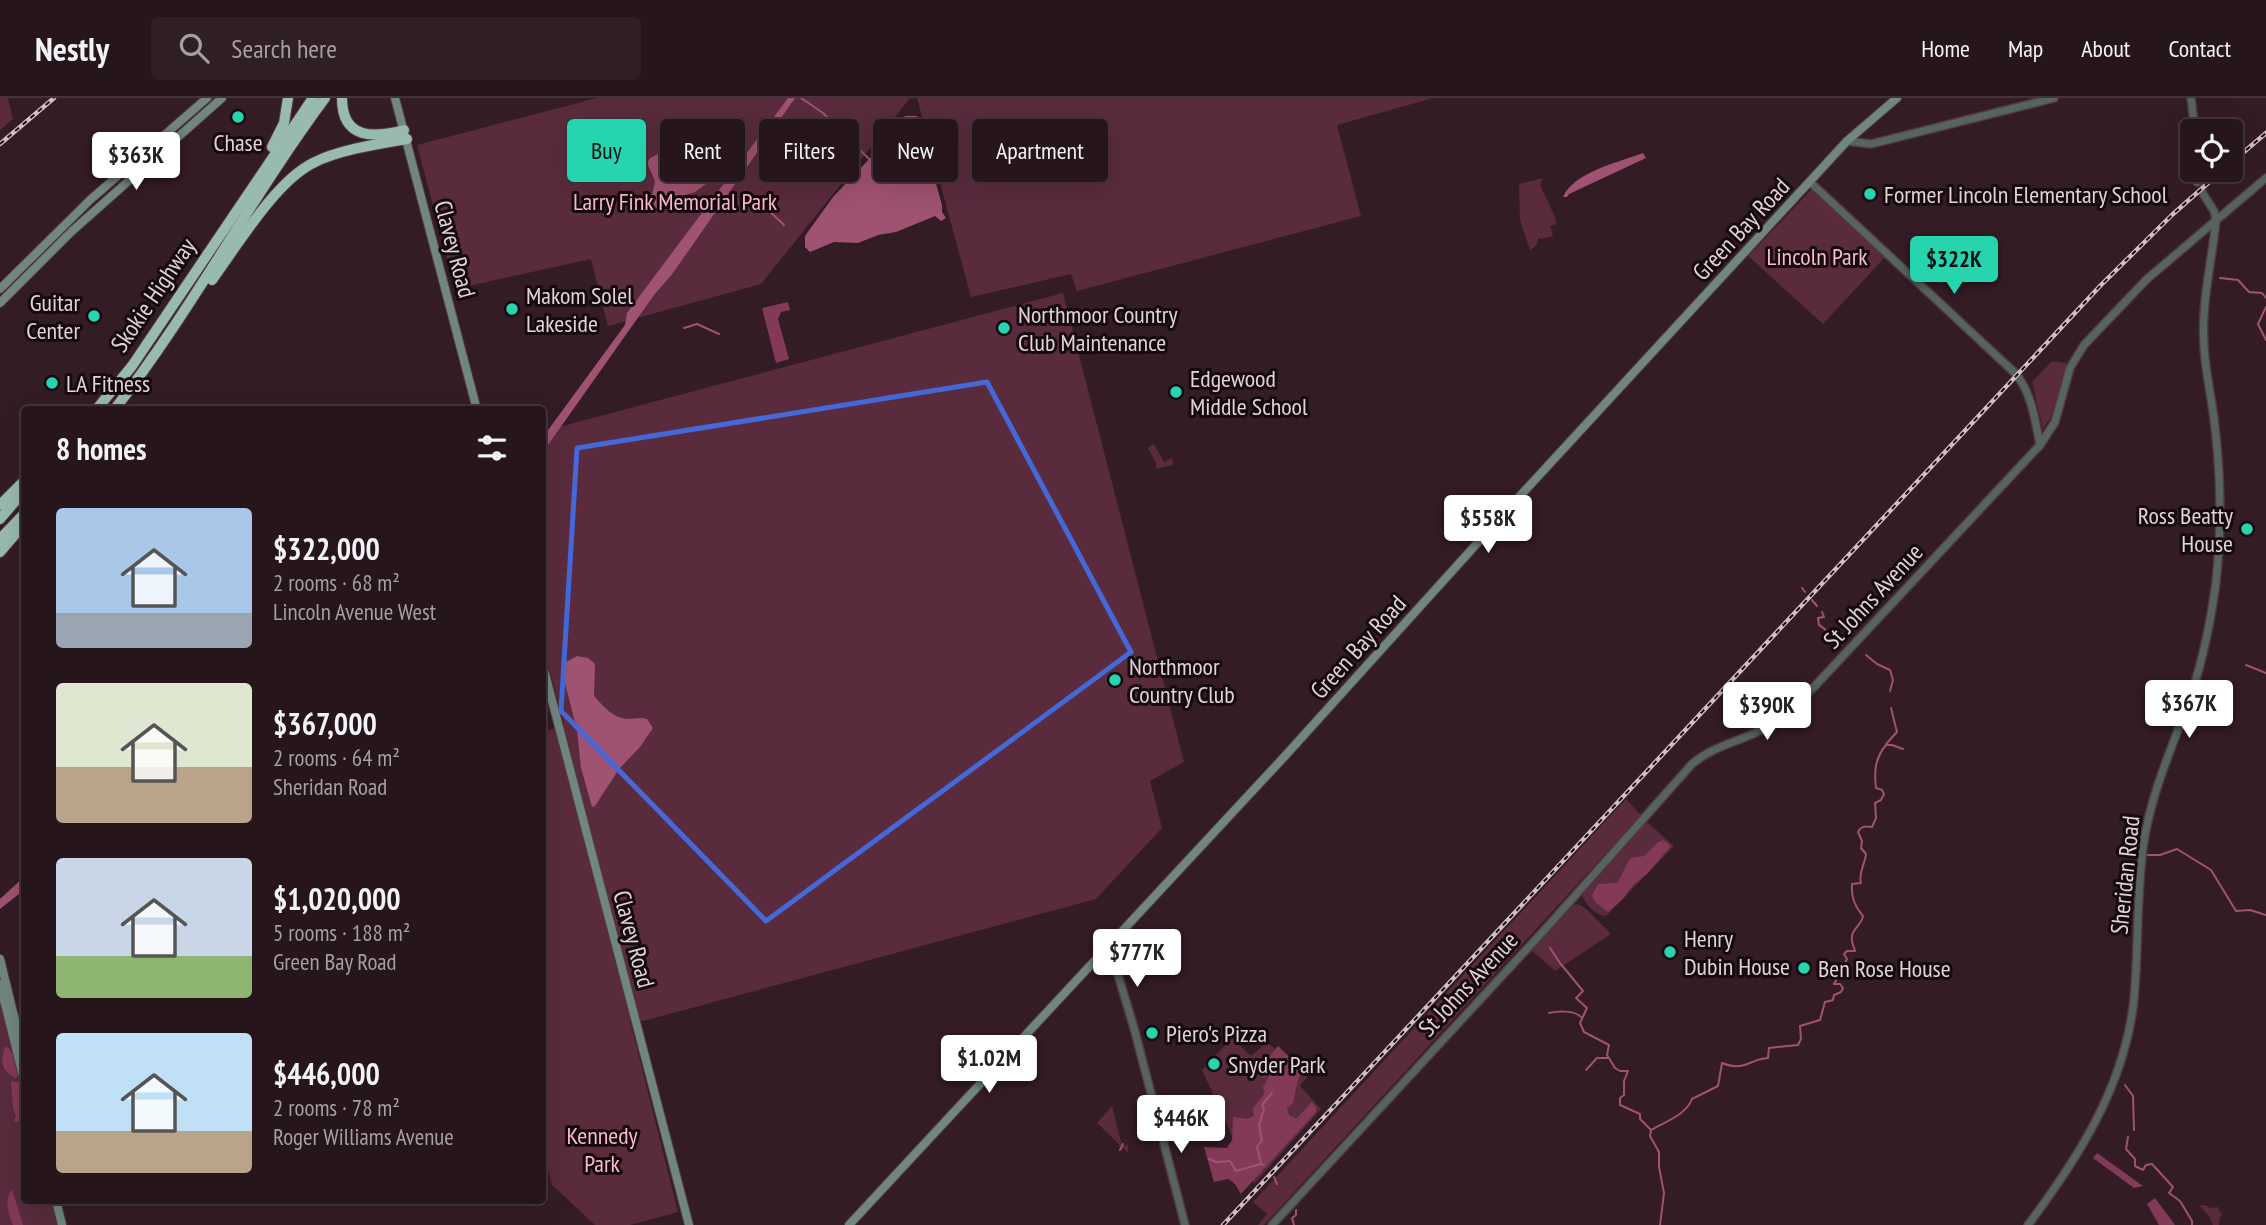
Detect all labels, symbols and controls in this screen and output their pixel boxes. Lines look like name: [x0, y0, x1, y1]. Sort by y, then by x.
search box: [151, 17, 641, 80]
text: Nestly: [35, 27, 109, 70]
icon: search: [175, 29, 213, 67]
text: Search here: [231, 32, 337, 65]
text: Home: [1921, 33, 1970, 64]
text: Map: [2008, 33, 2043, 64]
text: About: [2081, 33, 2130, 64]
text: Contact: [2168, 33, 2231, 64]
marker: Chase: [230, 109, 246, 125]
chip: Buy: [567, 119, 646, 182]
chip: Rent: [660, 119, 745, 182]
chip: Filters: [759, 119, 859, 182]
chip: New: [873, 119, 958, 182]
chip: Apartment: [972, 119, 1108, 182]
map controls: [2180, 119, 2243, 182]
button: locate: [2180, 119, 2243, 182]
place label: Chase: [213, 127, 263, 158]
pin: $363K: [87, 132, 185, 192]
text: $363K: [108, 140, 164, 169]
street label: Green Bay Road: [1686, 171, 1796, 287]
place label: Former Lincoln Elementary School: [1884, 179, 2168, 210]
park label: Larry Fink Memorial Park: [573, 186, 778, 217]
marker: Former Lincoln Elementary School: [1862, 186, 1878, 202]
street label: Clavey Road: [427, 197, 483, 301]
street label: Skokie Highway: [104, 232, 202, 358]
pin: $322K: [1905, 236, 2003, 296]
park label: Lincoln Park: [1766, 241, 1868, 272]
text: $322K: [1926, 244, 1982, 273]
place label: Makom Solel Lakeside: [526, 280, 633, 339]
place label: Guitar Center: [26, 287, 80, 346]
place label: Northmoor Country Club Maintenance: [1018, 299, 1177, 358]
marker: Makom Solel Lakeside: [504, 301, 520, 317]
marker: Guitar Center: [86, 308, 102, 324]
marker: Northmoor Country Club Maintenance: [996, 320, 1012, 336]
place label: Edgewood Middle School: [1190, 363, 1308, 422]
place label: LA Fitness: [66, 368, 150, 399]
marker: LA Fitness: [44, 375, 60, 391]
marker: Edgewood Middle School: [1168, 384, 1184, 400]
text: 8 homes: [56, 429, 147, 468]
icon: filters: [473, 429, 511, 467]
pin: $558K: [1439, 496, 1537, 555]
place label: Ross Beatty House: [2138, 500, 2233, 559]
text: $558K: [1460, 503, 1516, 532]
marker: Ross Beatty House: [2239, 521, 2255, 537]
text: $322,000: [273, 529, 380, 568]
icon: home: [112, 536, 196, 620]
street label: St Johns Avenue: [1816, 537, 1930, 655]
text: 2 rooms · 68 m²: [273, 568, 400, 597]
street label: Green Bay Road: [1303, 589, 1413, 705]
text: Lincoln Avenue West: [273, 597, 436, 626]
place label: Northmoor Country Club: [1129, 651, 1235, 710]
marker: Northmoor Country Club: [1107, 672, 1123, 688]
pin: $367K: [2140, 680, 2238, 740]
pin: $390K: [1718, 682, 1816, 742]
text: $367K: [2161, 688, 2217, 717]
text: $390K: [1739, 690, 1795, 719]
text: $367,000: [273, 704, 377, 743]
icon: home: [112, 711, 196, 795]
text: 2 rooms · 64 m²: [273, 743, 400, 772]
text: Sheridan Road: [273, 772, 387, 801]
street label: Sheridan Road: [2103, 814, 2147, 936]
text: $1,020,000: [273, 879, 401, 918]
icon: home: [112, 886, 196, 970]
street label: Clavey Road: [606, 887, 662, 991]
text: 5 rooms · 188 m²: [273, 918, 410, 947]
place label: Henry Dubin House: [1684, 923, 1790, 982]
street label: St Johns Avenue: [1411, 925, 1525, 1043]
pin: $777K: [1088, 930, 1186, 989]
text: $777K: [1109, 937, 1165, 966]
marker: Henry Dubin House: [1662, 944, 1678, 960]
text: Green Bay Road: [273, 947, 397, 976]
place label: Ben Rose House: [1818, 953, 1951, 984]
marker: Ben Rose House: [1796, 960, 1812, 976]
place label: Piero's Pizza: [1166, 1018, 1267, 1049]
marker: Piero's Pizza: [1144, 1025, 1160, 1041]
pin: $1.02M: [932, 1035, 1046, 1095]
text: $1.02M: [957, 1043, 1021, 1072]
place label: Snyder Park: [1228, 1049, 1326, 1080]
text: $446,000: [273, 1054, 380, 1093]
marker: Snyder Park: [1206, 1056, 1222, 1072]
icon: home: [112, 1061, 196, 1145]
text: 2 rooms · 78 m²: [273, 1093, 400, 1122]
pin: $446K: [1132, 1096, 1230, 1155]
text: $446K: [1153, 1103, 1209, 1132]
park label: Kennedy Park: [566, 1120, 638, 1179]
text: Roger Williams Avenue: [273, 1122, 454, 1151]

